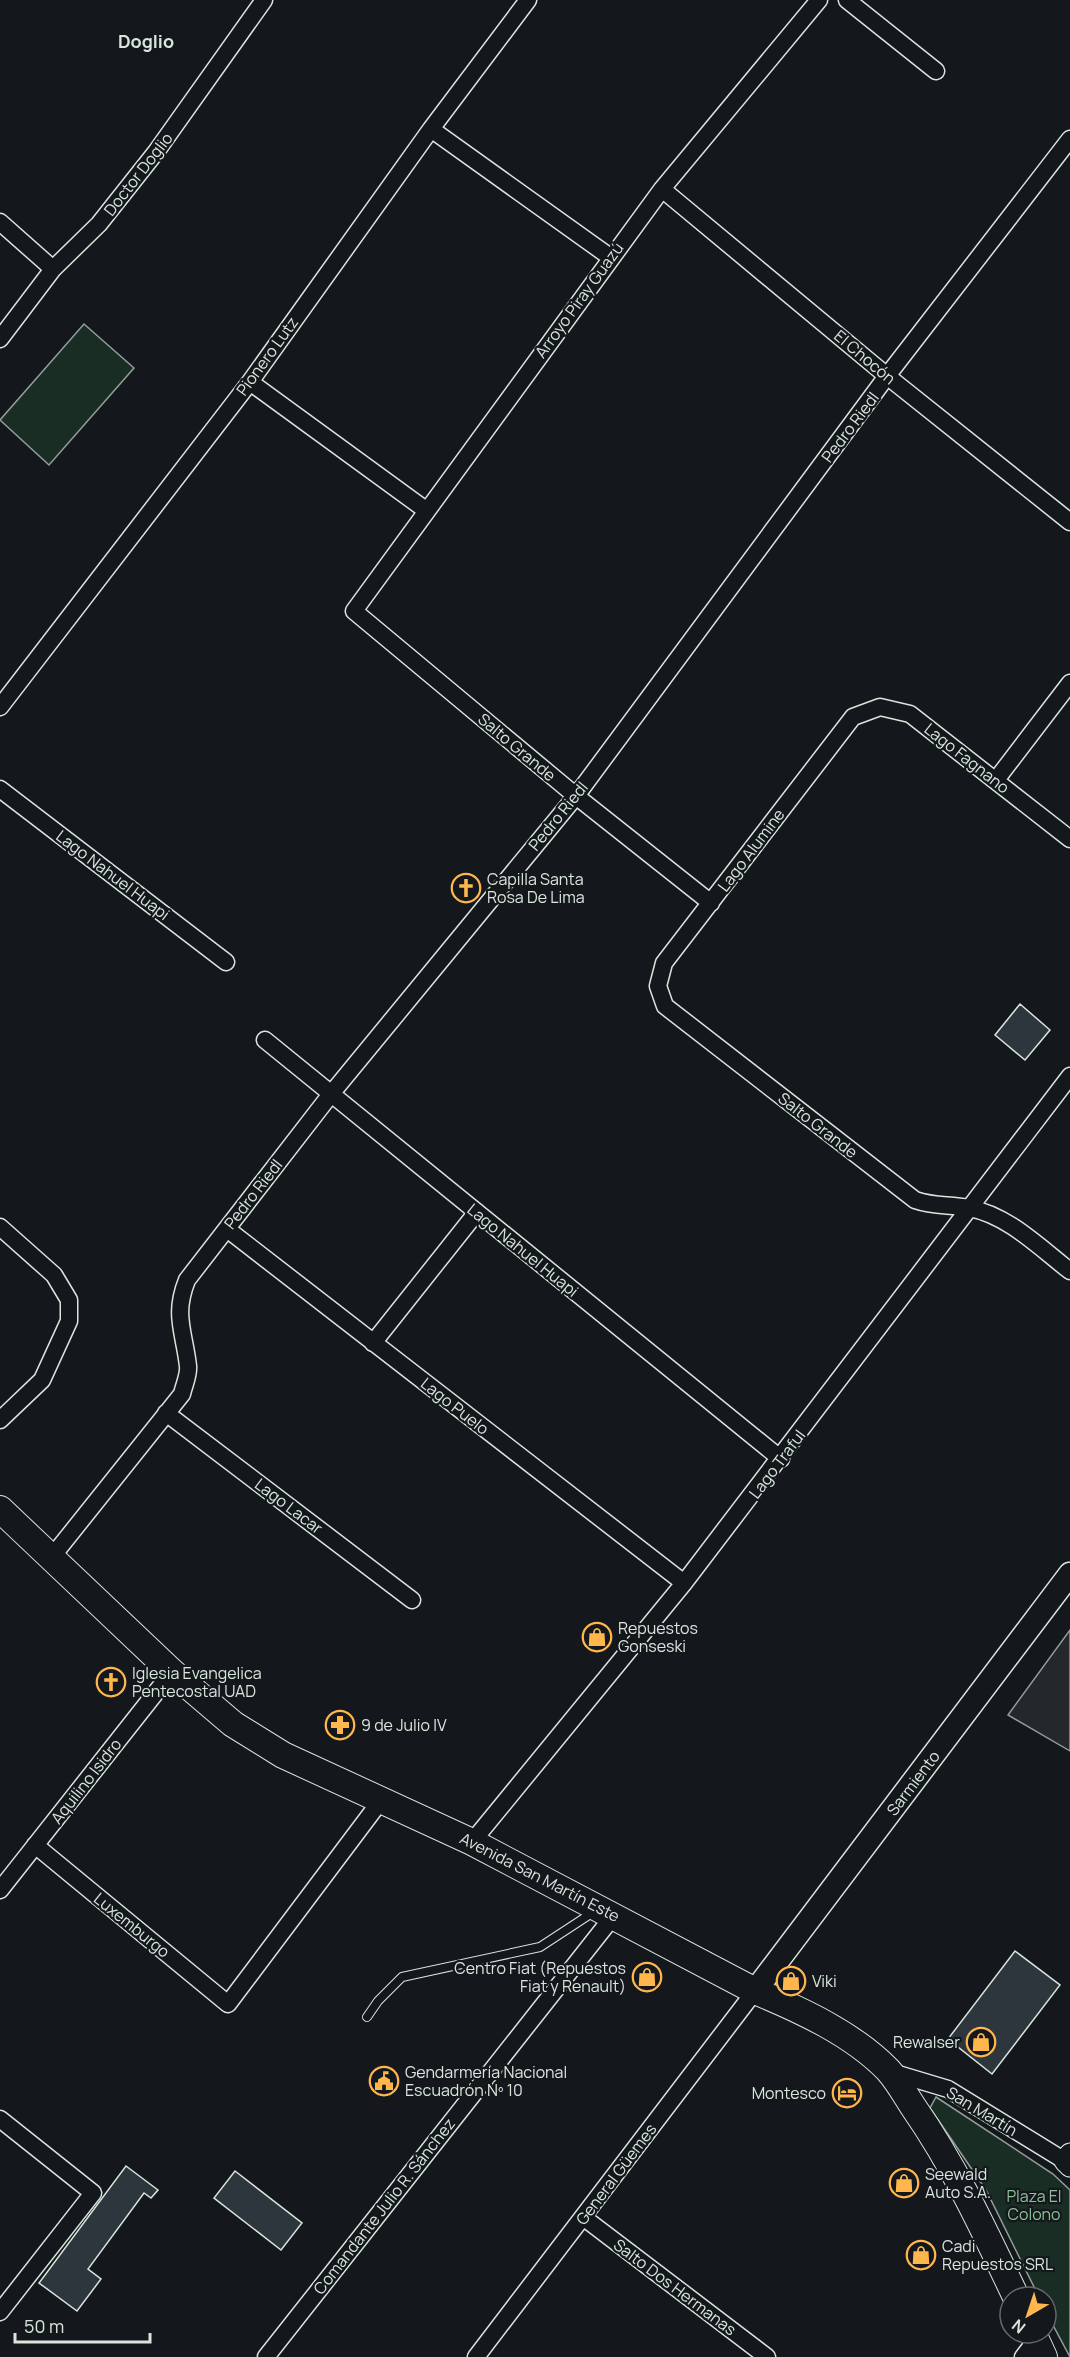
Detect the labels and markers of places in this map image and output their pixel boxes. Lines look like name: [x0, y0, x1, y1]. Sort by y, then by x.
place label: Capilla Santa Rosa De Lima: [487, 868, 585, 908]
church icon: Capilla Santa Rosa De Lima: [450, 872, 482, 904]
place label: Repuestos Gonseski: [618, 1617, 698, 1657]
shop icon: Repuestos Gonseski: [581, 1621, 613, 1653]
place label: Iglesia Evangelica Pentecostal UAD: [132, 1662, 262, 1702]
church icon: Iglesia Evangelica Pentecostal UAD: [95, 1666, 127, 1698]
pharmacy icon: 9 de Julio IV: [324, 1709, 356, 1741]
place label: 9 de Julio IV: [361, 1714, 447, 1736]
place label: Centro Fiat (Repuestos Fiat y Renault): [454, 1957, 626, 1997]
shop icon: Centro Fiat (Repuestos Fiat y Renault): [631, 1961, 663, 1993]
shop icon: Viki: [775, 1965, 807, 1997]
place label: Viki: [812, 1970, 837, 1992]
shop icon: Rewalser: [965, 2026, 997, 2058]
place label: Rewalser: [893, 2031, 960, 2053]
place label: Gendarmería Nacional Escuadrón Nº 10: [405, 2061, 567, 2101]
public building icon: Gendarmería Nacional Escuadrón Nº 10: [368, 2065, 400, 2097]
hotel icon: Montesco: [831, 2077, 863, 2109]
place label: Montesco: [752, 2082, 826, 2104]
place label: Seewald Auto S.A.: [925, 2163, 991, 2203]
shop icon: Seewald Auto S.A.: [888, 2167, 920, 2199]
place label: Cadi Repuestos SRL: [942, 2235, 1053, 2275]
shop icon: Cadi Repuestos SRL: [905, 2239, 937, 2271]

